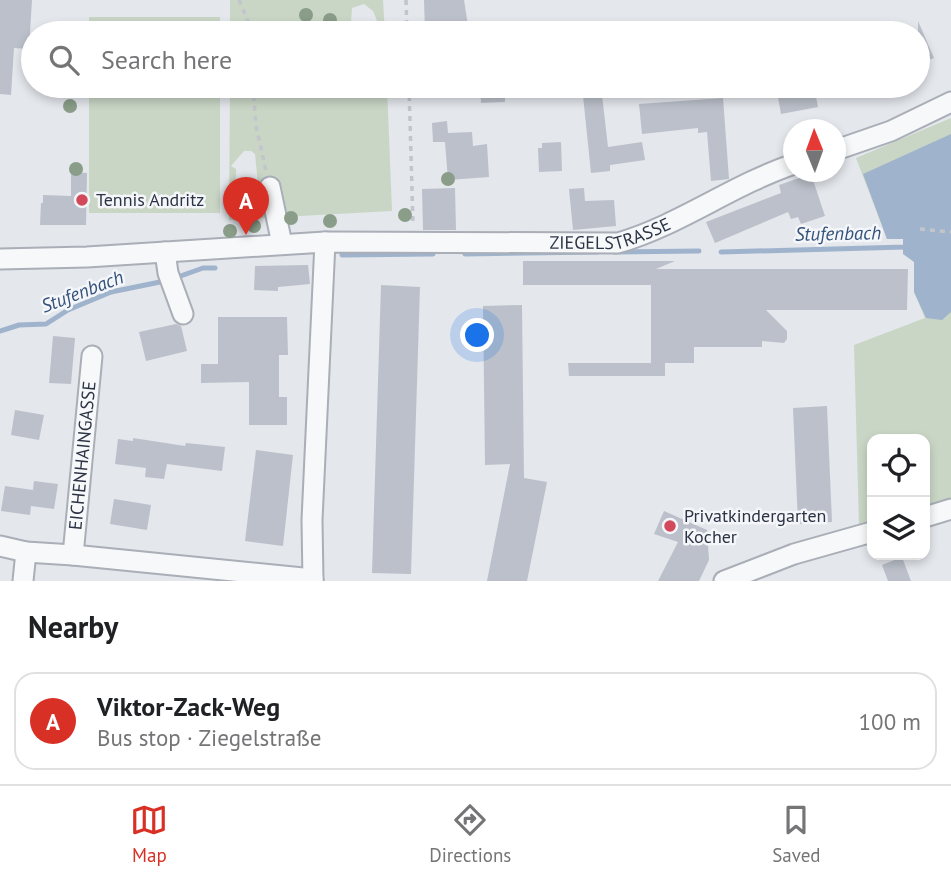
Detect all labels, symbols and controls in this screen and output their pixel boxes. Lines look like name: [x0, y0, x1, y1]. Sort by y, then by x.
search box: [21, 21, 930, 98]
icon: search: [45, 41, 83, 79]
text: Search here: [101, 43, 232, 76]
north arrow: [783, 119, 846, 182]
pin: A: [223, 177, 269, 235]
place label: Tennis Andritz: [96, 188, 204, 211]
marker: Tennis Andritz: [74, 192, 90, 208]
street label: ZIEGELSTRASSE: [550, 212, 674, 255]
water label: Stufenbach: [795, 220, 881, 246]
water label: Stufenbach: [37, 264, 127, 318]
your location: [460, 318, 494, 352]
street label: EICHENHAINGASSE: [63, 380, 101, 531]
map controls: [867, 434, 930, 560]
button: locate: [867, 434, 930, 497]
button: layers: [867, 497, 930, 560]
place label: Privatkindergarten Kocher: [684, 504, 826, 548]
marker: Privatkindergarten Kocher: [662, 518, 678, 534]
text: Nearby: [28, 607, 118, 646]
text: Viktor-Zack-Weg: [97, 690, 280, 723]
text: A: [46, 707, 60, 736]
text: 100 m: [859, 707, 921, 736]
text: Bus stop · Ziegelstraße: [97, 723, 321, 752]
tab: Map: [130, 801, 168, 867]
tab: Directions: [429, 801, 511, 867]
tab: Saved: [772, 801, 821, 867]

